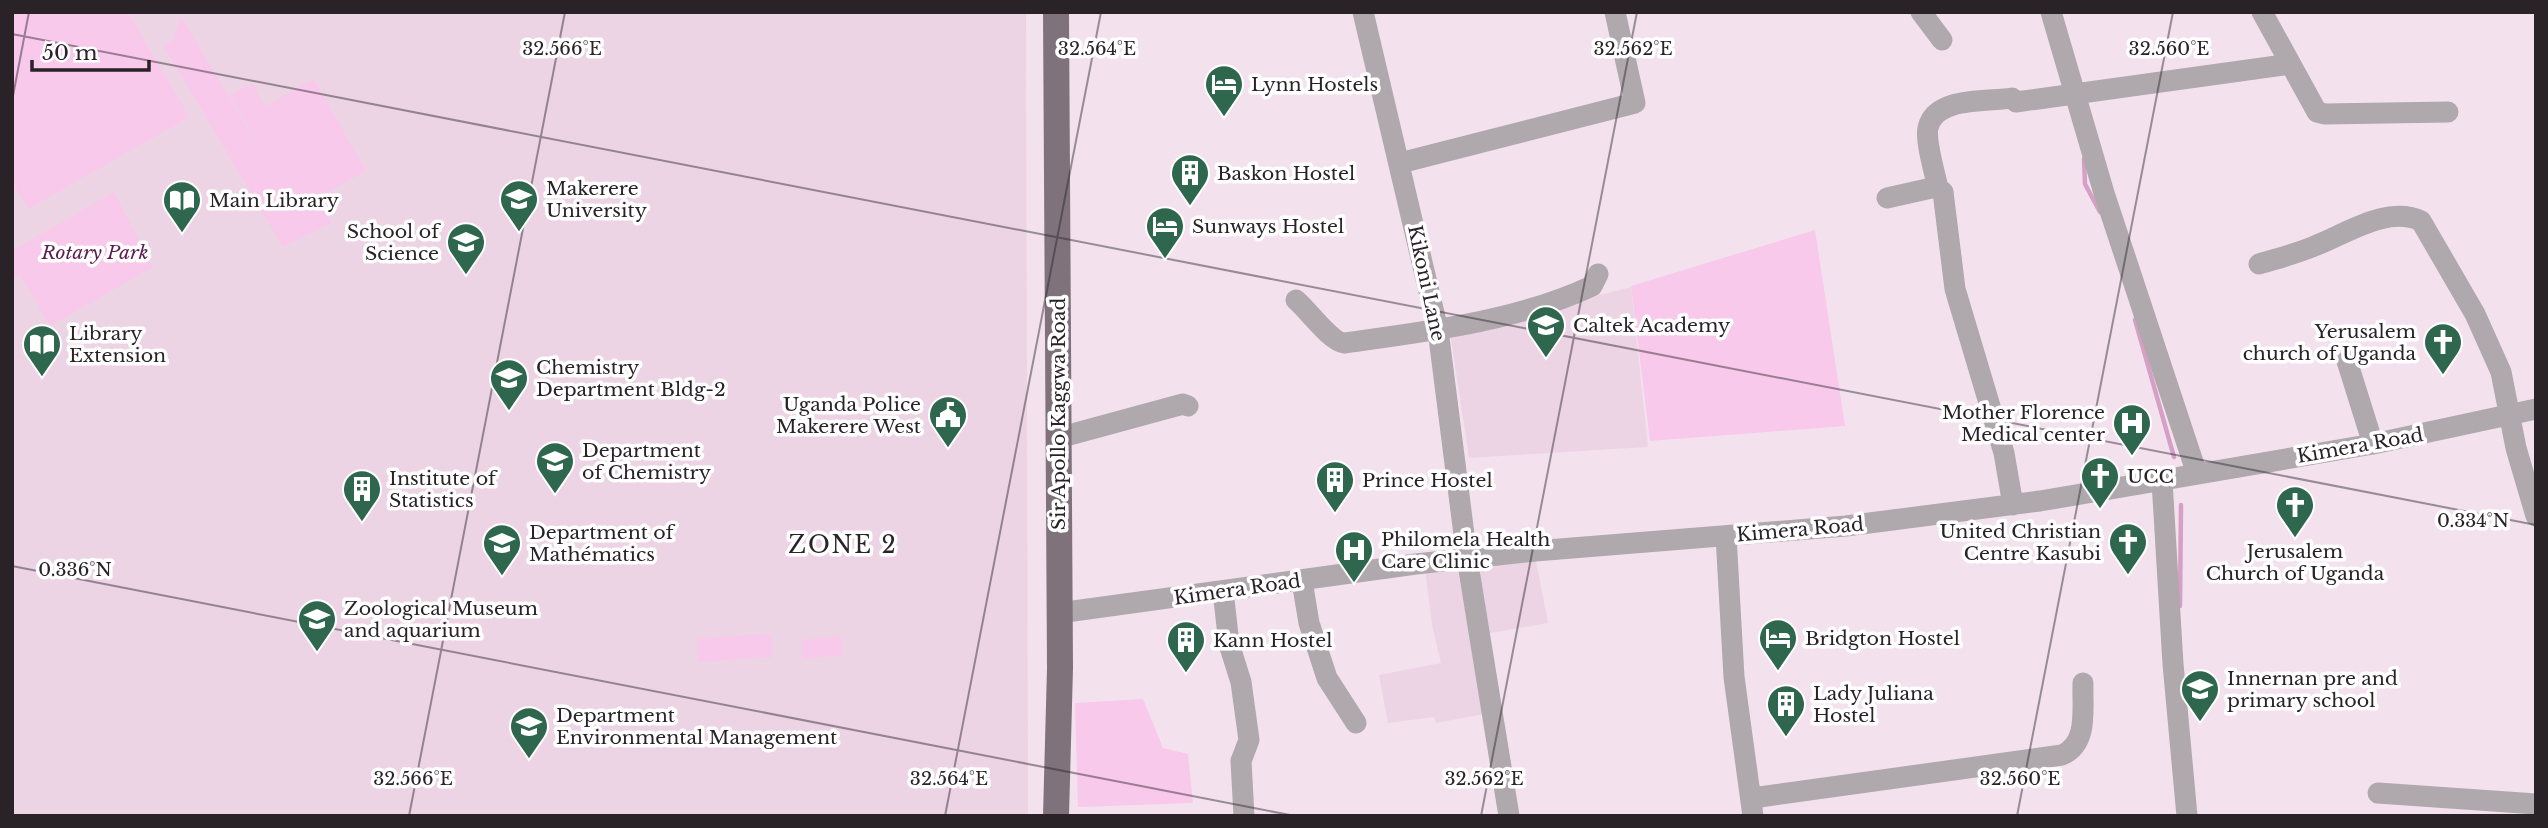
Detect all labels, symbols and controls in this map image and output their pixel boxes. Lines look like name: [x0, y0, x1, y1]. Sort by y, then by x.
scale bar: [32, 28, 149, 72]
text: 32.566°E: [522, 38, 602, 60]
text: 32.564°E: [1058, 38, 1136, 60]
text: 32.562°E: [1593, 38, 1673, 60]
text: 32.560°E: [2129, 38, 2209, 60]
text: 50 m: [42, 40, 98, 66]
hotel icon: Lynn Hostels: [1203, 63, 1245, 118]
place label: Lynn Hostels: [1251, 73, 1378, 96]
building icon: Baskon Hostel: [1169, 152, 1211, 207]
place label: Baskon Hostel: [1217, 162, 1355, 185]
place label: Makerere University: [546, 177, 647, 222]
school or university icon: Makerere University: [498, 178, 540, 233]
library icon: Main Library: [161, 179, 203, 234]
place label: Main Library: [209, 189, 339, 212]
hotel icon: Sunways Hostel: [1144, 205, 1186, 260]
place label: Sunways Hostel: [1192, 215, 1344, 238]
place label: School of Science: [347, 220, 441, 265]
school or university icon: School of Science: [445, 221, 487, 276]
street label: Kikoni Lane: [1403, 223, 1450, 343]
park label: Rotary Park: [41, 241, 148, 264]
street label: Sir Apollo Kaggwa Road: [1047, 298, 1070, 530]
school or university icon: Caltek Academy: [1525, 304, 1567, 359]
place label: Caltek Academy: [1573, 314, 1730, 337]
place label: Yerusalem church of Uganda: [2243, 320, 2416, 365]
church icon: Yerusalem church of Uganda: [2422, 321, 2464, 376]
place label: Library Extension: [69, 322, 166, 367]
library icon: Library Extension: [21, 323, 63, 378]
place label: Chemistry Department Bldg-2: [536, 356, 726, 401]
school or university icon: Chemistry Department Bldg-2: [488, 357, 530, 412]
place label: Uganda Police Makerere West: [776, 393, 922, 438]
public building icon: Uganda Police Makerere West: [927, 394, 969, 449]
place label: Mother Florence Medical center: [1942, 401, 2105, 446]
hospital icon: Mother Florence Medical center: [2111, 402, 2153, 457]
street label: Kimera Road: [2295, 423, 2425, 468]
place label: Department of Chemistry: [582, 439, 711, 484]
school or university icon: Department of Chemistry: [534, 440, 576, 495]
church icon: UCC: [2079, 455, 2121, 510]
building icon: Prince Hostel: [1314, 459, 1356, 514]
place label: UCC: [2127, 465, 2174, 488]
place label: Institute of Statistics: [389, 467, 498, 512]
building icon: Institute of Statistics: [341, 468, 383, 523]
place label: Prince Hostel: [1362, 469, 1493, 492]
church icon: Jerusalem Church of Uganda: [2274, 484, 2316, 539]
text: 0.334°N: [2437, 510, 2509, 532]
street label: Kimera Road: [1735, 512, 1865, 547]
place label: United Christian Centre Kasubi: [1940, 520, 2102, 565]
place label: Department of Mathématics: [529, 521, 676, 566]
church icon: United Christian Centre Kasubi: [2107, 521, 2149, 576]
school or university icon: Department of Mathématics: [481, 522, 523, 577]
place label: Philomela Health Care Clinic: [1381, 528, 1550, 573]
hospital icon: Philomela Health Care Clinic: [1333, 529, 1375, 584]
district label: ZONE 2: [788, 531, 898, 559]
place label: Jerusalem Church of Uganda: [2206, 540, 2385, 585]
text: 0.336°N: [38, 559, 112, 581]
street label: Kimera Road: [1172, 569, 1302, 610]
place label: Zoological Museum and aquarium: [344, 597, 538, 642]
school or university icon: Zoological Museum and aquarium: [296, 598, 338, 653]
hotel icon: Bridgton Hostel: [1757, 617, 1799, 672]
building icon: Kann Hostel: [1165, 619, 1207, 674]
place label: Bridgton Hostel: [1805, 627, 1960, 650]
place label: Kann Hostel: [1213, 629, 1332, 652]
place label: Innernan pre and primary school: [2227, 667, 2398, 712]
school or university icon: Innernan pre and primary school: [2179, 668, 2221, 723]
place label: Lady Juliana Hostel: [1813, 682, 1934, 727]
building icon: Lady Juliana Hostel: [1765, 683, 1807, 738]
place label: Department Environmental Management: [556, 704, 838, 749]
school or university icon: Department Environmental Management: [508, 705, 550, 760]
text: 32.566°E: [373, 768, 453, 790]
text: 32.564°E: [910, 768, 988, 790]
text: 32.562°E: [1444, 768, 1524, 790]
text: 32.560°E: [1980, 768, 2060, 790]

